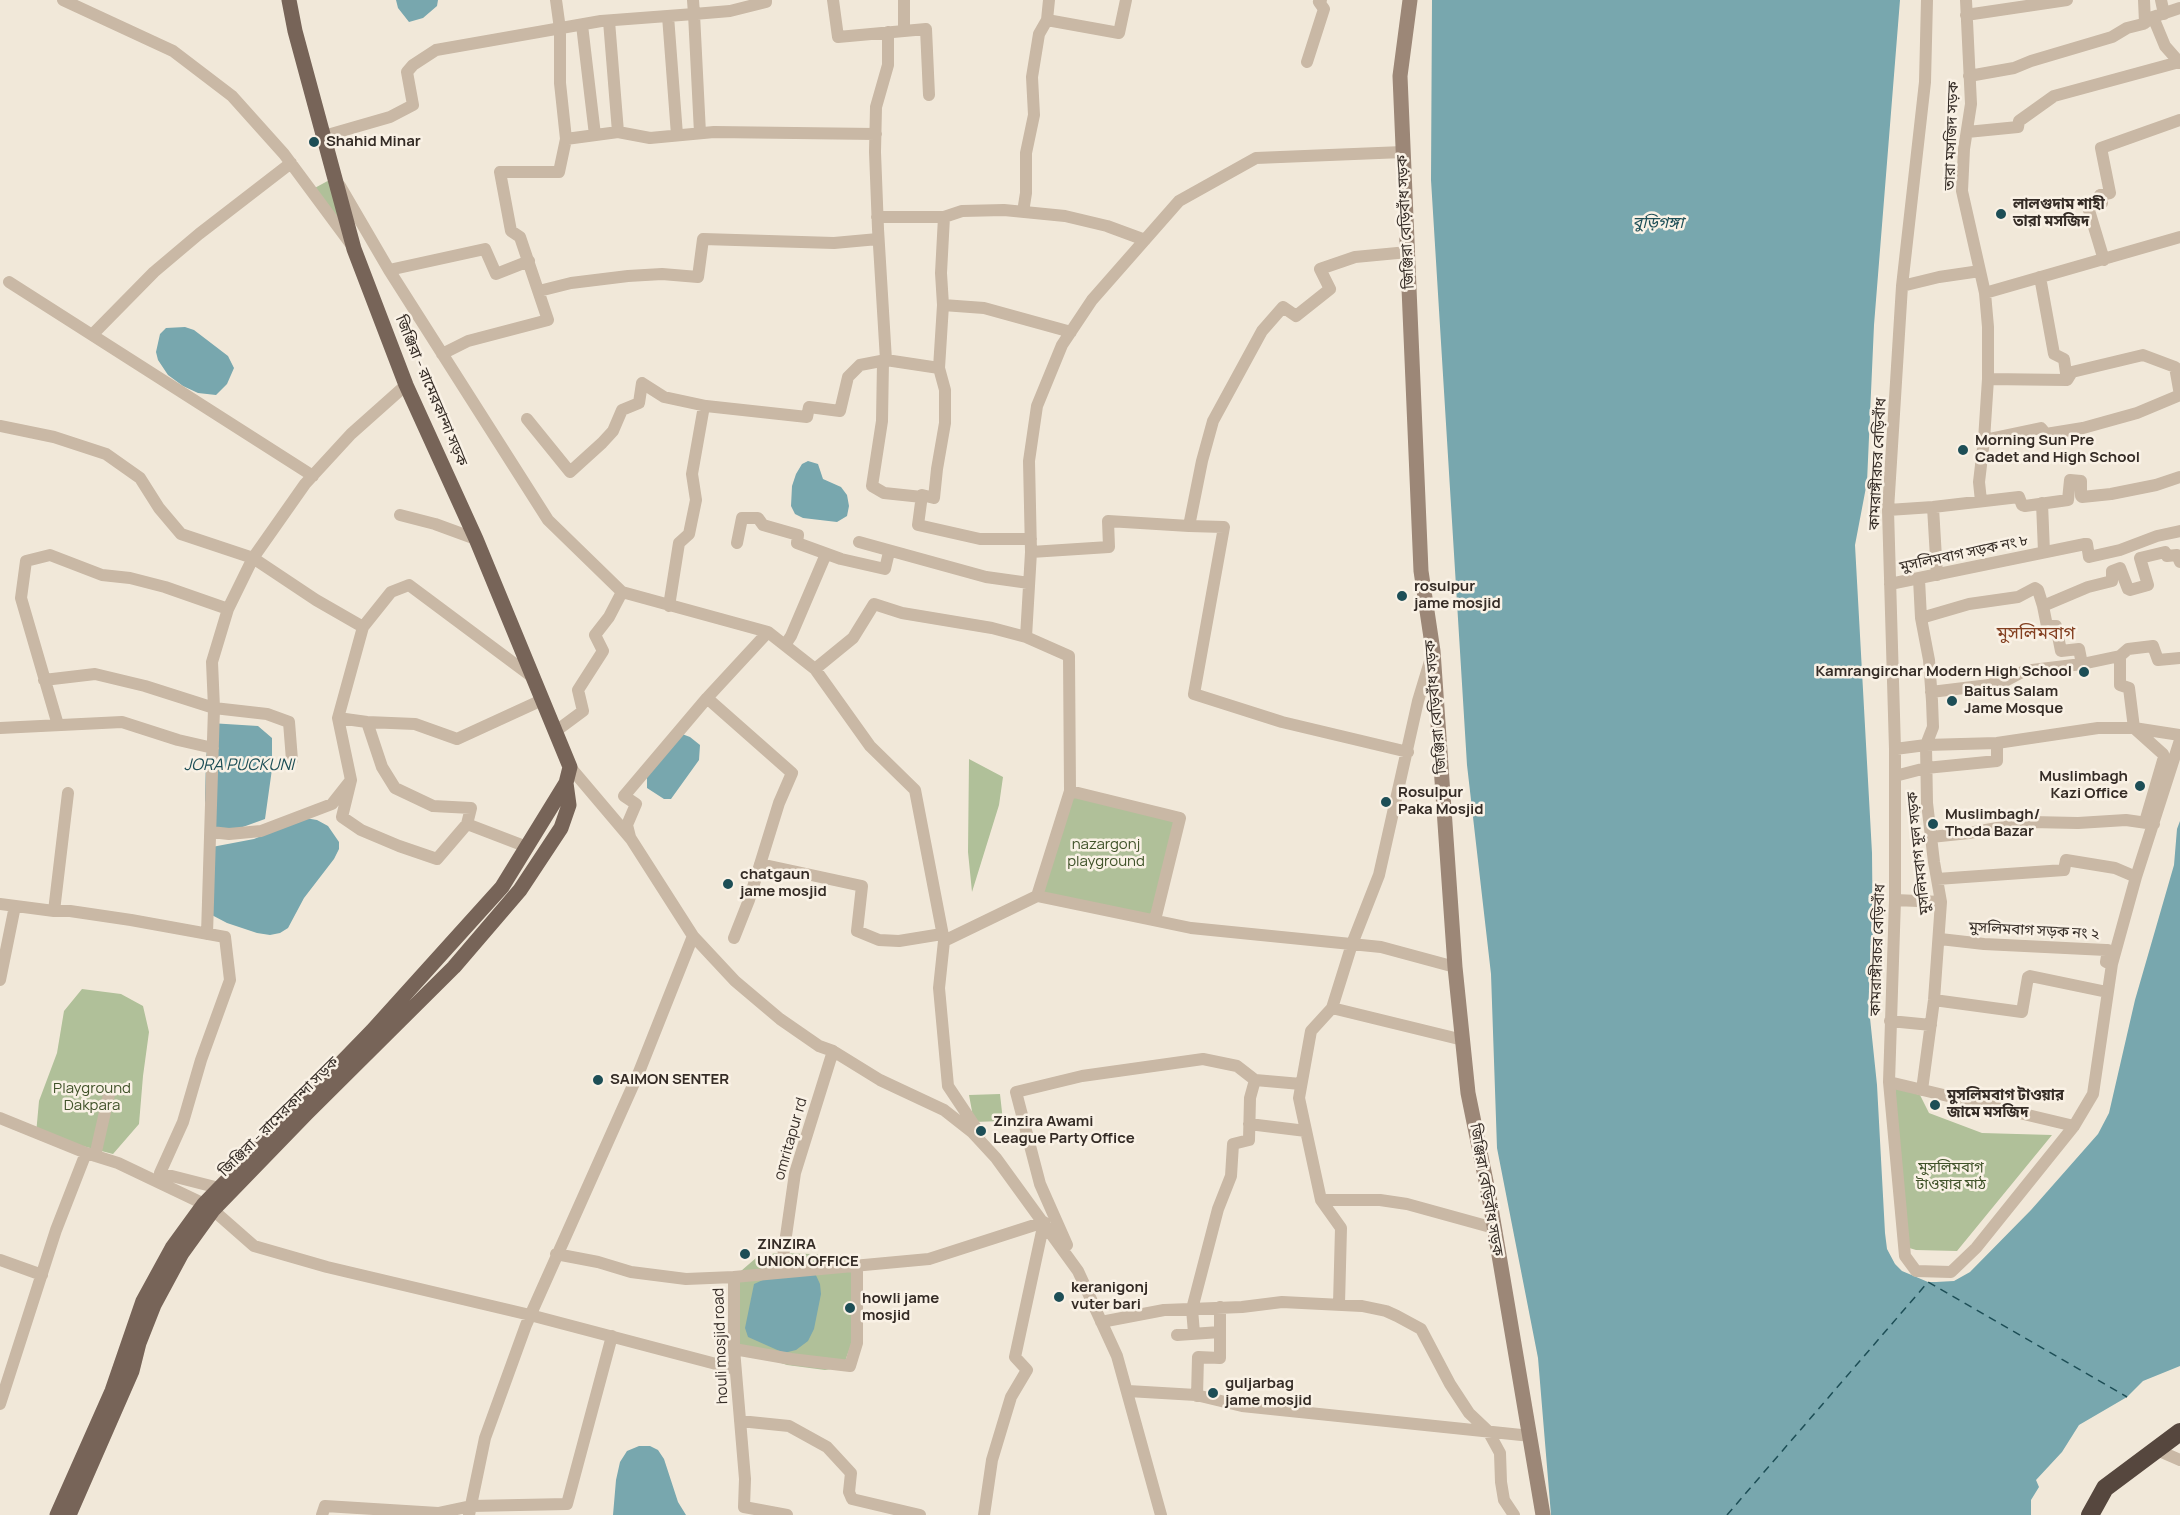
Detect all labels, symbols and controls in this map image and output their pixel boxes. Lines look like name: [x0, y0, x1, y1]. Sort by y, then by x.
street label: তারা মসজিদ সড়ক: [1941, 81, 1963, 191]
place label: Shahid Minar: [326, 133, 421, 151]
marker: Shahid Minar: [307, 135, 321, 149]
street label: জিঞ্জিরা বেড়িবাঁধ সড়ক: [1393, 154, 1419, 290]
place label: লালগুদাম শাহী তারা মসজিদ: [2013, 196, 2105, 231]
marker: লালগুদাম শাহী তারা মসজিদ: [1994, 207, 2008, 221]
water label: বুড়িগঙ্গা: [1633, 214, 1683, 234]
street label: জিঞ্জিরা - রামেরকান্দা সড়ক: [391, 313, 471, 469]
street label: কামরাঙ্গীরচর বেড়িবাঁধ: [1866, 397, 1890, 531]
place label: Morning Sun Pre Cadet and High School: [1975, 432, 2140, 467]
marker: Morning Sun Pre Cadet and High School: [1956, 443, 1970, 457]
street label: মুসলিমবাগ সড়ক নং ৮: [1898, 532, 2030, 576]
place label: rosulpur jame mosjid: [1414, 578, 1501, 613]
marker: rosulpur jame mosjid: [1395, 589, 1409, 603]
district label: মুসলিমবাগ: [1997, 623, 2075, 645]
street label: জিঞ্জিরা বেড়িবাঁধ সড়ক: [1421, 639, 1451, 775]
place label: Kamrangirchar Modern High School: [1815, 663, 2072, 681]
marker: Kamrangirchar Modern High School: [2077, 665, 2091, 679]
place label: Baitus Salam Jame Mosque: [1964, 683, 2063, 718]
marker: Baitus Salam Jame Mosque: [1945, 694, 1959, 708]
water label: JORA PUCKUNI: [184, 756, 294, 776]
place label: Muslimbagh Kazi Office: [2039, 768, 2128, 803]
marker: Muslimbagh Kazi Office: [2133, 779, 2147, 793]
place label: Rosulpur Paka Mosjid: [1398, 784, 1484, 819]
street label: মুসলিমবাগ মূল সড়ক: [1904, 791, 1934, 915]
marker: Rosulpur Paka Mosjid: [1379, 795, 1393, 809]
place label: Muslimbagh/ Thoda Bazar: [1945, 806, 2040, 841]
marker: Muslimbagh/ Thoda Bazar: [1926, 817, 1940, 831]
park label: nazargonj playground: [1067, 836, 1145, 871]
place label: chatgaun jame mosjid: [740, 866, 827, 901]
marker: chatgaun jame mosjid: [721, 877, 735, 891]
street label: কামরাঙ্গীরচর বেড়িবাঁধ: [1867, 884, 1889, 1016]
street label: মুসলিমবাগ সড়ক নং ২: [1968, 919, 2100, 943]
street label: জিঞ্জিরা - রামেরকান্দা সড়ক: [215, 1053, 343, 1181]
place label: SAIMON SENTER: [610, 1071, 729, 1089]
marker: SAIMON SENTER: [591, 1073, 605, 1087]
park label: Playground Dakpara: [53, 1080, 131, 1115]
place label: মুসলিমবাগ টাওয়ার জামে মসজিদ: [1947, 1087, 2064, 1122]
street label: omritapur rd: [771, 1096, 811, 1182]
marker: মুসলিমবাগ টাওয়ার জামে মসজিদ: [1928, 1098, 1942, 1112]
place label: Zinzira Awami League Party Office: [993, 1113, 1135, 1148]
street label: জিঞ্জিরা বেড়িবাঁধ সড়ক: [1465, 1122, 1507, 1258]
marker: Zinzira Awami League Party Office: [974, 1124, 988, 1138]
park label: মুসলিমবাগ টাওয়ার মাঠ: [1916, 1159, 1986, 1194]
place label: ZINZIRA UNION OFFICE: [757, 1236, 859, 1271]
marker: ZINZIRA UNION OFFICE: [738, 1247, 752, 1261]
place label: keranigonj vuter bari: [1071, 1279, 1148, 1314]
street label: houli mosjid road: [710, 1287, 732, 1405]
place label: howli jame mosjid: [862, 1290, 939, 1325]
marker: keranigonj vuter bari: [1052, 1290, 1066, 1304]
marker: howli jame mosjid: [843, 1301, 857, 1315]
place label: guljarbag jame mosjid: [1225, 1375, 1312, 1410]
marker: guljarbag jame mosjid: [1206, 1386, 1220, 1400]

